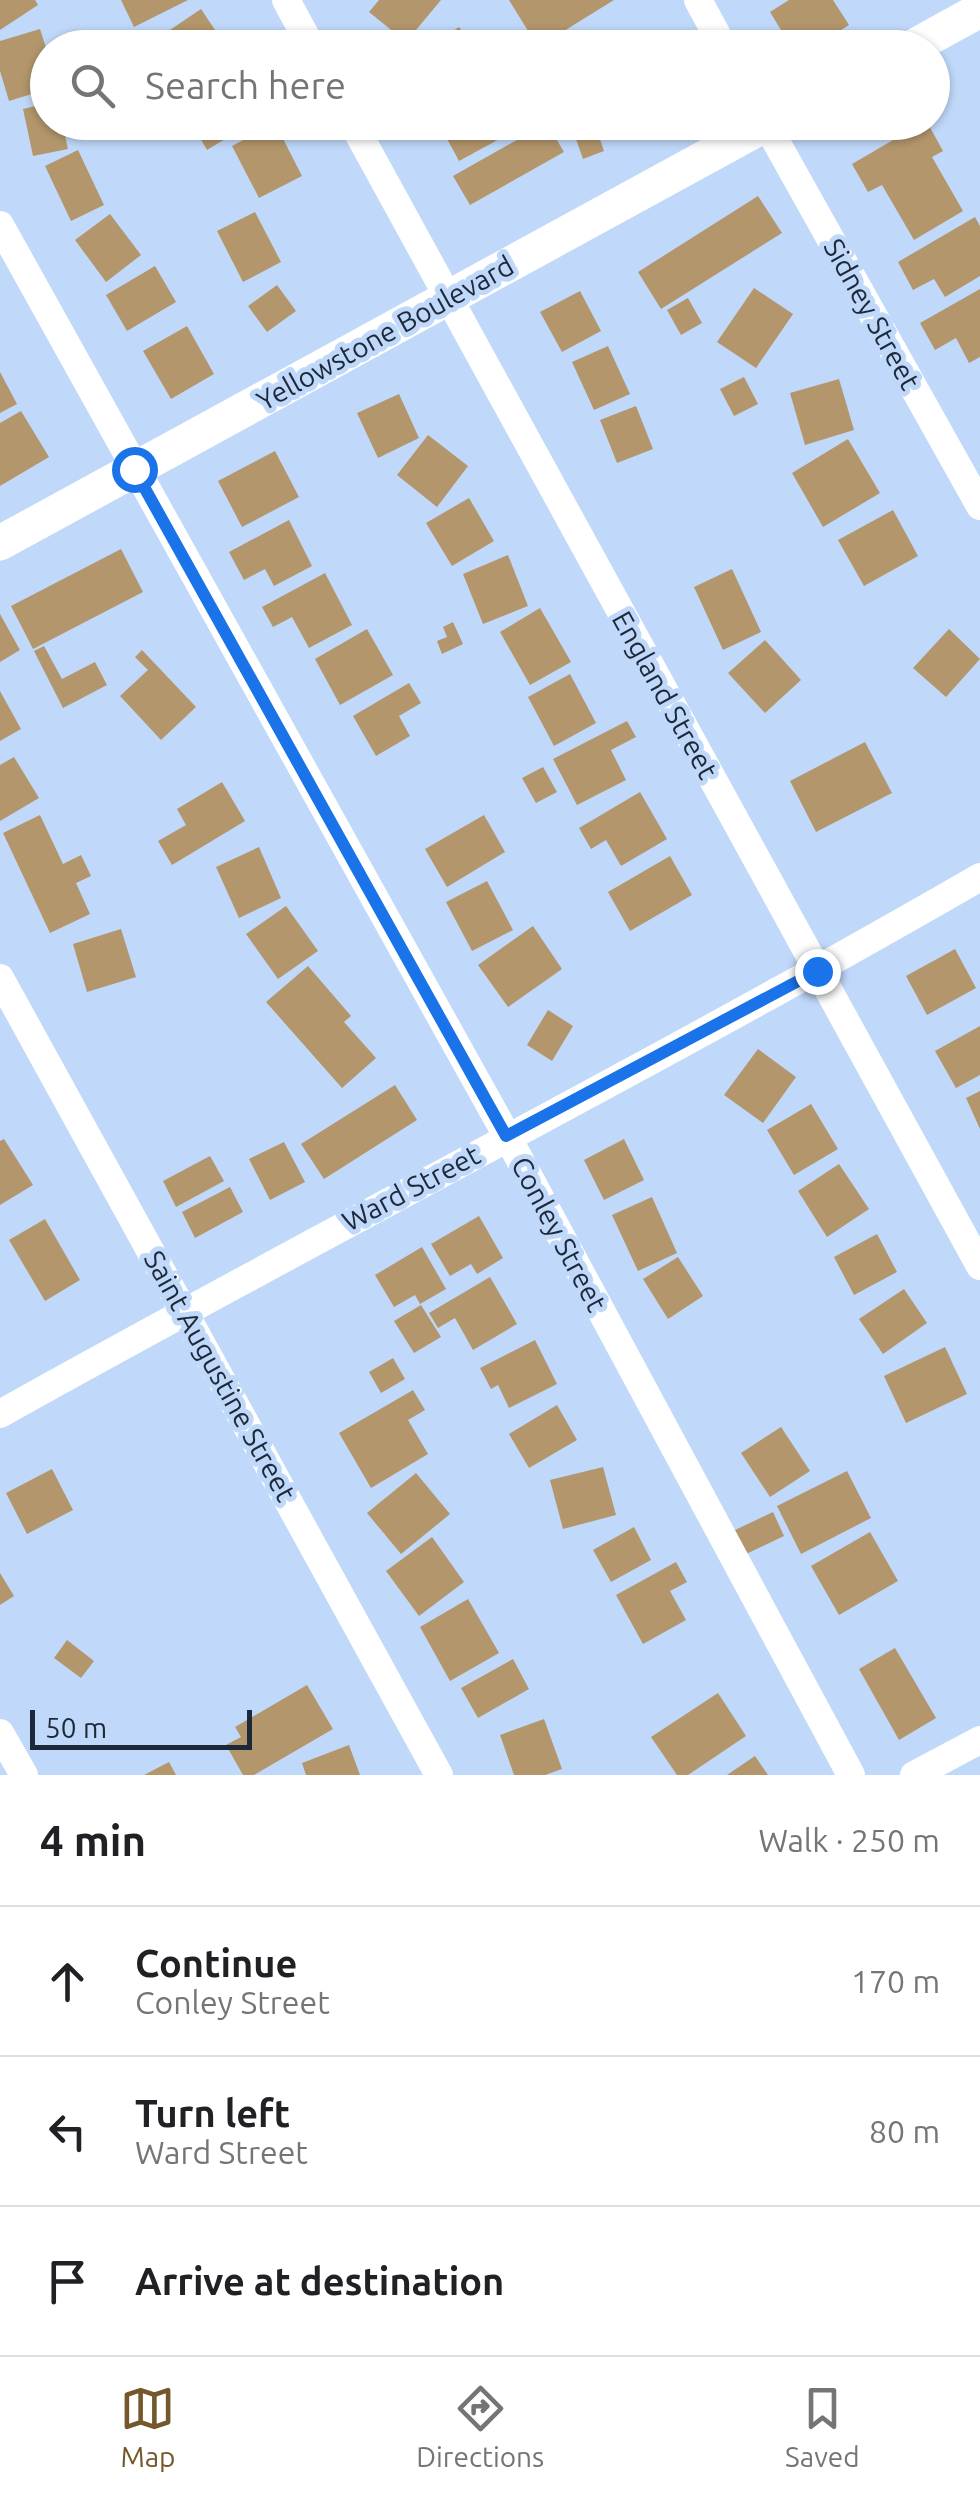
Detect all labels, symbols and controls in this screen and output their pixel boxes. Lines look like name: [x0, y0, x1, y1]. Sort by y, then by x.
search box: [30, 30, 950, 140]
icon: search: [65, 58, 120, 113]
text: Search here: [145, 64, 346, 106]
street label: Sidney Street: [818, 233, 927, 394]
street label: Yellowstone Boulevard: [251, 249, 518, 416]
route start: [112, 447, 158, 493]
street label: England Street: [607, 606, 724, 784]
route end: [795, 949, 841, 995]
street label: Ward Street: [337, 1138, 485, 1237]
street label: Conley Street: [506, 1151, 613, 1316]
street label: Saint Augustine Street: [139, 1245, 302, 1506]
scale bar: [30, 1705, 252, 1750]
text: 50 m: [45, 1712, 107, 1743]
text: 4 min: [40, 1817, 146, 1864]
text: Walk · 250 m: [758, 1822, 940, 1858]
text: Continue: [135, 1942, 297, 1984]
icon: ahead: [40, 1954, 95, 2009]
text: 170 m: [851, 1963, 940, 1999]
text: Conley Street: [135, 1984, 330, 2020]
text: Turn left: [135, 2092, 290, 2134]
icon: left: [40, 2104, 95, 2159]
text: 80 m: [869, 2113, 940, 2149]
text: Ward Street: [135, 2134, 308, 2170]
icon: arrive: [40, 2254, 95, 2309]
text: Arrive at destination: [135, 2260, 504, 2302]
tab: Map: [120, 2381, 176, 2472]
tab: Directions: [416, 2381, 544, 2472]
tab: Saved: [785, 2381, 860, 2472]

